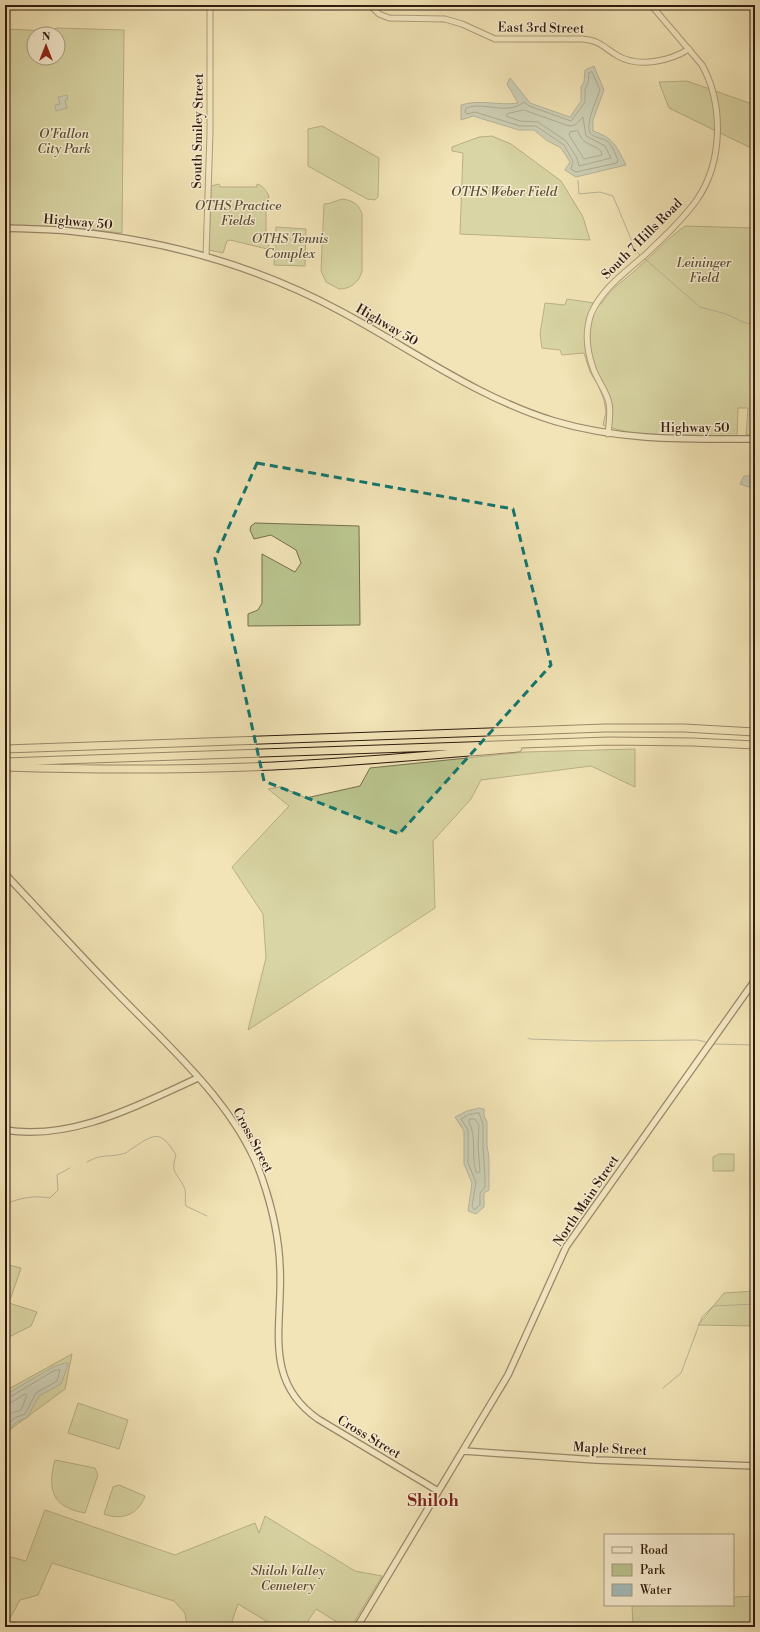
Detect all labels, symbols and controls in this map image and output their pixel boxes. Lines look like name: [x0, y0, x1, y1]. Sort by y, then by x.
street label: East 3rd Street: [498, 19, 585, 37]
north arrow: [26, 26, 66, 66]
text: N: [42, 30, 51, 44]
street label: South Smiley Street: [189, 73, 207, 189]
park label: O'Fallon City Park: [37, 126, 91, 157]
park label: OTHS Weber Field: [451, 184, 558, 200]
street label: South 7 Hills Road: [598, 195, 686, 283]
park label: OTHS Practice Fields: [195, 198, 281, 229]
street label: Highway 50: [43, 211, 114, 233]
park label: OTHS Tennis Complex: [252, 231, 328, 262]
park label: Leininger Field: [676, 255, 732, 286]
street label: Highway 50: [353, 301, 421, 349]
street label: Highway 50: [660, 420, 730, 436]
street label: Cross Street: [229, 1105, 277, 1175]
street label: North Main Street: [550, 1152, 623, 1249]
street label: Cross Street: [334, 1412, 404, 1462]
street label: Maple Street: [573, 1439, 648, 1459]
district label: Shiloh: [407, 1490, 459, 1512]
legend: [604, 1534, 734, 1606]
text: Road: [640, 1543, 668, 1558]
park label: Shiloh Valley Cemetery: [251, 1563, 325, 1594]
text: Park: [640, 1563, 666, 1578]
text: Water: [639, 1583, 672, 1598]

